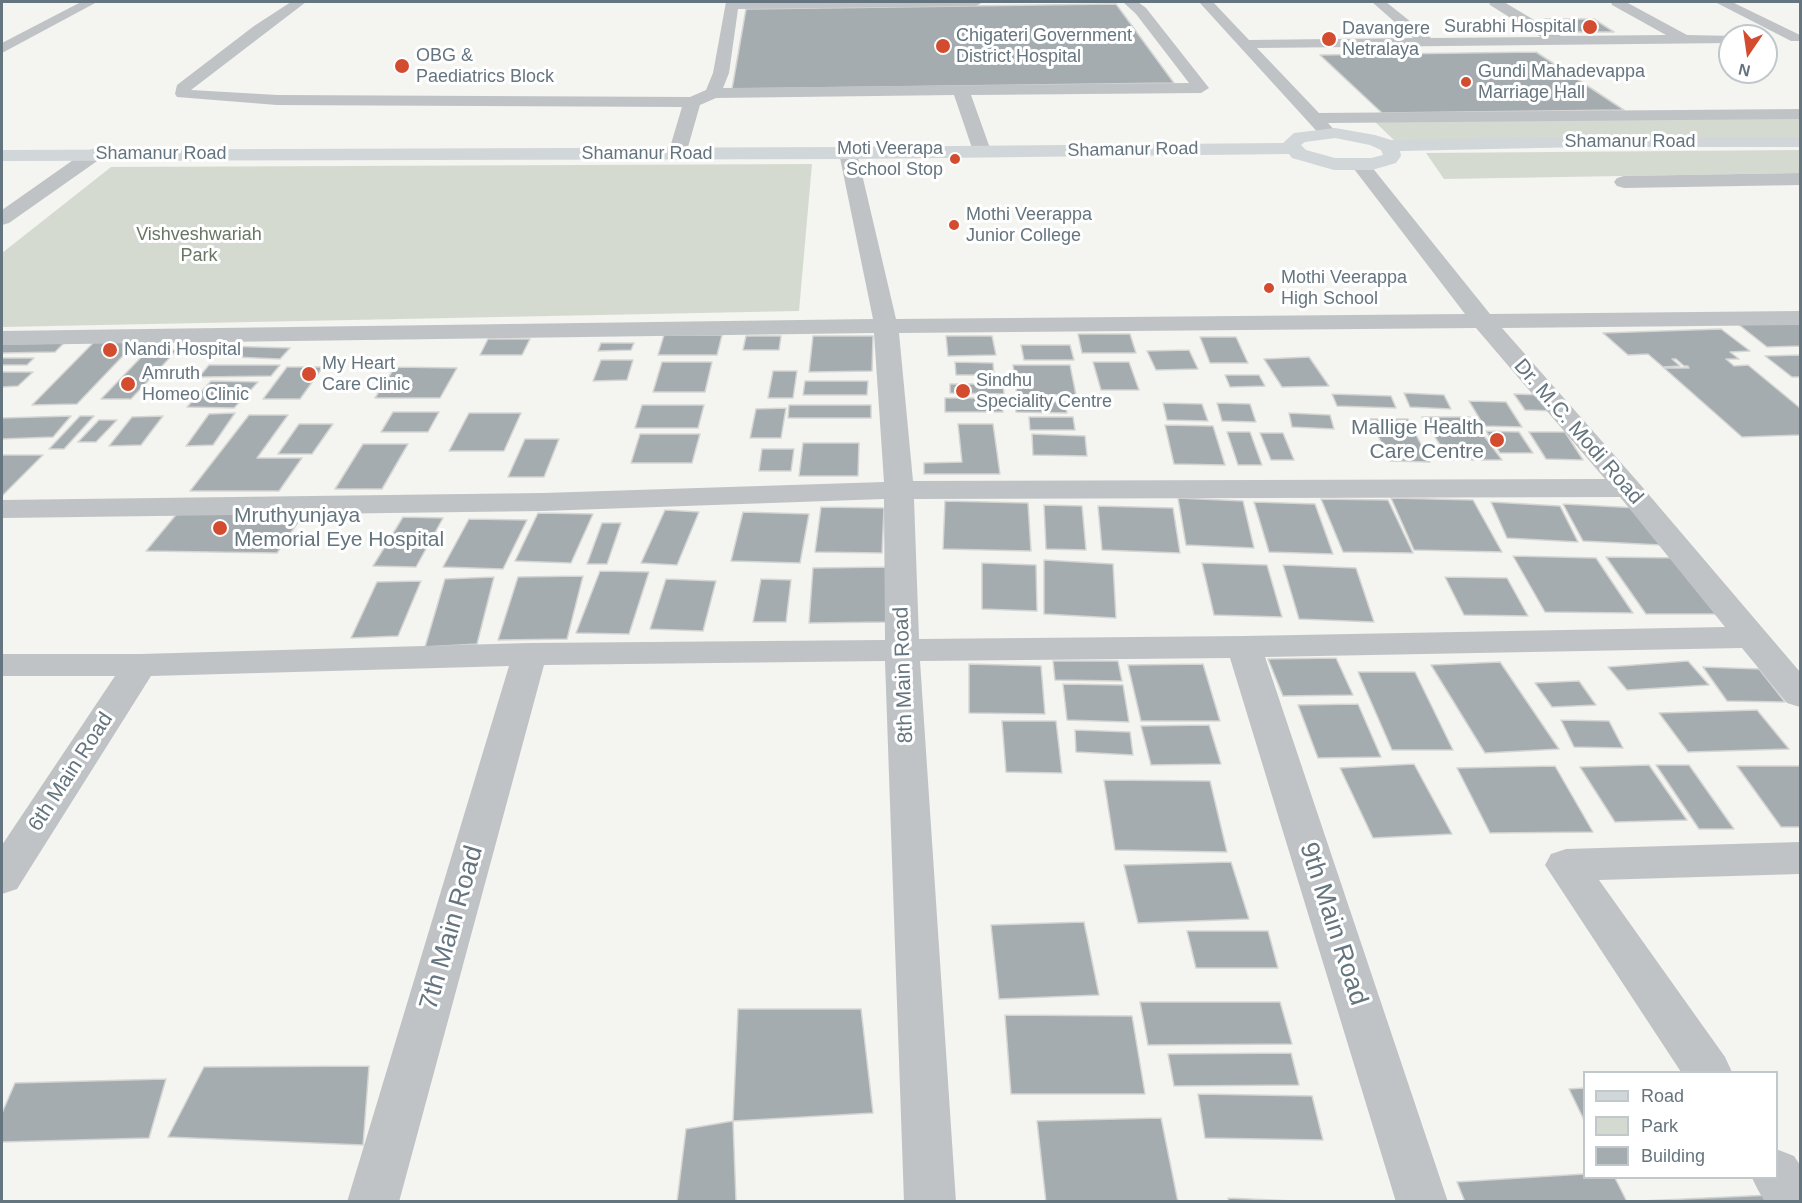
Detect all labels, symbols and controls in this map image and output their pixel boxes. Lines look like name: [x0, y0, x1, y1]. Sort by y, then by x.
place label: Surabhi Hospital: [1444, 16, 1576, 38]
place label: Davangere Netralaya: [1342, 18, 1430, 60]
marker: Surabhi Hospital: [1581, 18, 1599, 36]
north arrow: [1718, 24, 1778, 84]
place label: Chigateri Government District Hospital: [956, 25, 1132, 68]
marker: Davangere Netralaya: [1320, 30, 1338, 48]
marker: Chigateri Government District Hospital: [934, 37, 952, 55]
place label: OBG & Paediatrics Block: [416, 45, 554, 88]
marker: OBG & Paediatrics Block: [393, 57, 411, 75]
text: N: [1737, 60, 1752, 80]
place label: Gundi Mahadevappa Marriage Hall: [1478, 61, 1645, 104]
marker: Gundi Mahadevappa Marriage Hall: [1459, 75, 1473, 89]
street label: Shamanur Road: [1564, 131, 1696, 153]
place label: Moti Veerapa School Stop: [837, 138, 943, 180]
street label: Shamanur Road: [1067, 138, 1199, 162]
street label: Shamanur Road: [95, 143, 227, 165]
street label: Shamanur Road: [581, 143, 713, 165]
marker: Moti Veerapa School Stop: [948, 152, 962, 166]
place label: Mothi Veerappa Junior College: [966, 204, 1092, 246]
marker: Mothi Veerappa Junior College: [947, 218, 961, 232]
park label: Vishveshwariah Park: [136, 224, 262, 266]
place label: Mothi Veerappa High School: [1281, 267, 1407, 310]
marker: Mothi Veerappa High School: [1262, 281, 1276, 295]
place label: Nandi Hospital: [124, 339, 241, 361]
marker: Nandi Hospital: [101, 341, 119, 359]
place label: My Heart Care Clinic: [322, 353, 410, 395]
street label: Dr. M.C. Modi Road: [1508, 354, 1648, 510]
place label: Amruth Homeo Clinic: [142, 363, 249, 406]
marker: My Heart Care Clinic: [300, 365, 318, 383]
place label: Sindhu Speciality Centre: [976, 370, 1112, 412]
marker: Amruth Homeo Clinic: [119, 375, 137, 393]
marker: Sindhu Speciality Centre: [954, 382, 972, 400]
place label: Mallige Health Care Centre: [1351, 415, 1484, 465]
marker: Mallige Health Care Centre: [1488, 431, 1506, 449]
place label: Mruthyunjaya Memorial Eye Hospital: [234, 503, 444, 553]
marker: Mruthyunjaya Memorial Eye Hospital: [211, 519, 229, 537]
street label: 8th Main Road: [889, 606, 919, 744]
street label: 6th Main Road: [23, 708, 119, 836]
street label: 9th Main Road: [1292, 839, 1374, 1009]
street label: 7th Main Road: [414, 842, 490, 1014]
legend: [1583, 1071, 1778, 1179]
text: Road: [1641, 1086, 1684, 1106]
text: Park: [1641, 1116, 1678, 1136]
text: Building: [1641, 1146, 1705, 1166]

